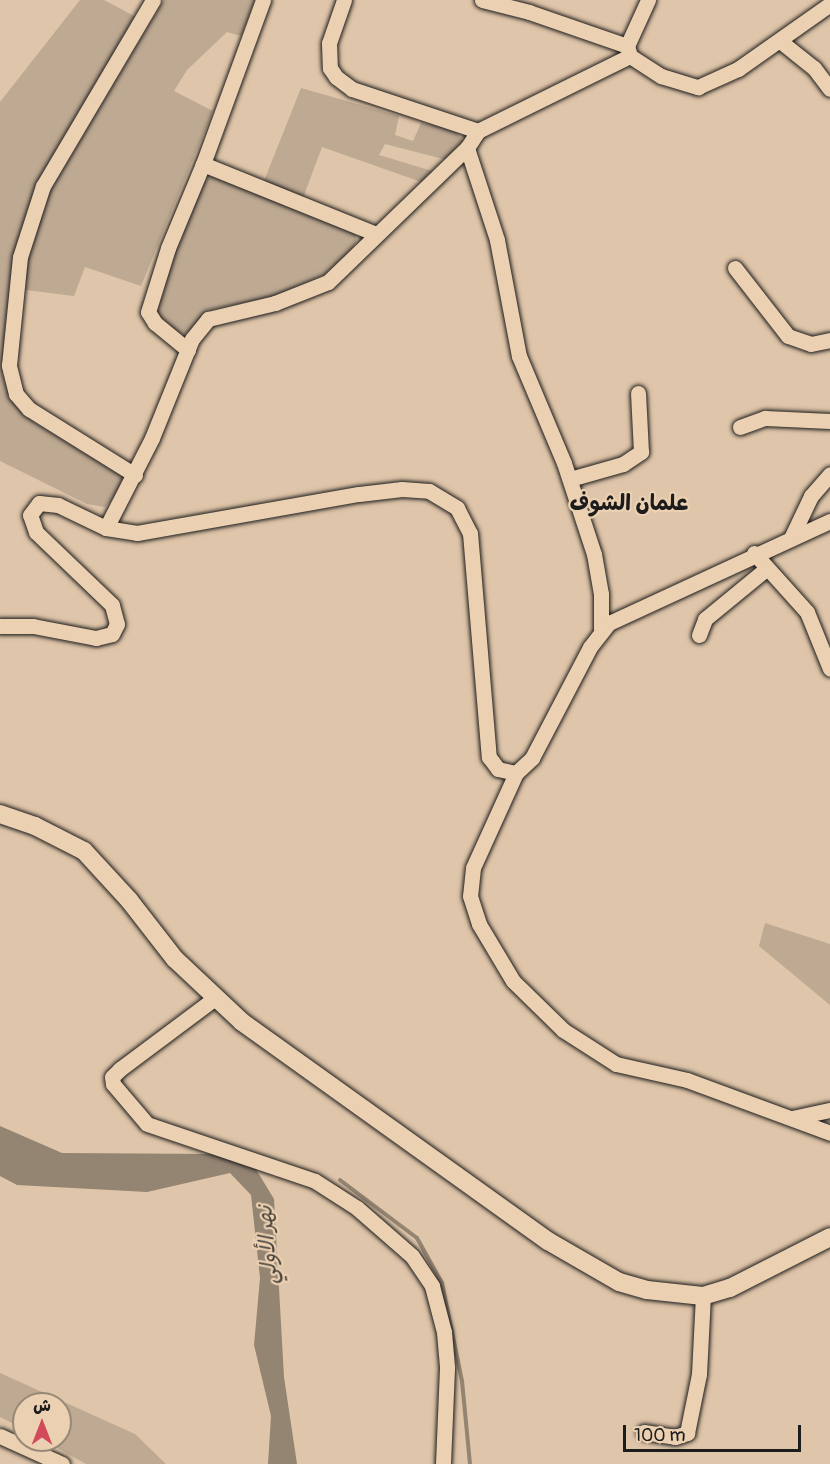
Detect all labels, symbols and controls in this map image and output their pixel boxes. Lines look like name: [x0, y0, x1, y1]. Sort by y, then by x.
district label: علمان الشوف: [570, 491, 688, 517]
water label: نهر الأولي: [253, 1205, 283, 1285]
north arrow: [12, 1392, 72, 1452]
text: ش: [33, 1396, 51, 1416]
scale bar: [626, 1413, 804, 1451]
text: 100 m: [634, 1424, 686, 1447]

